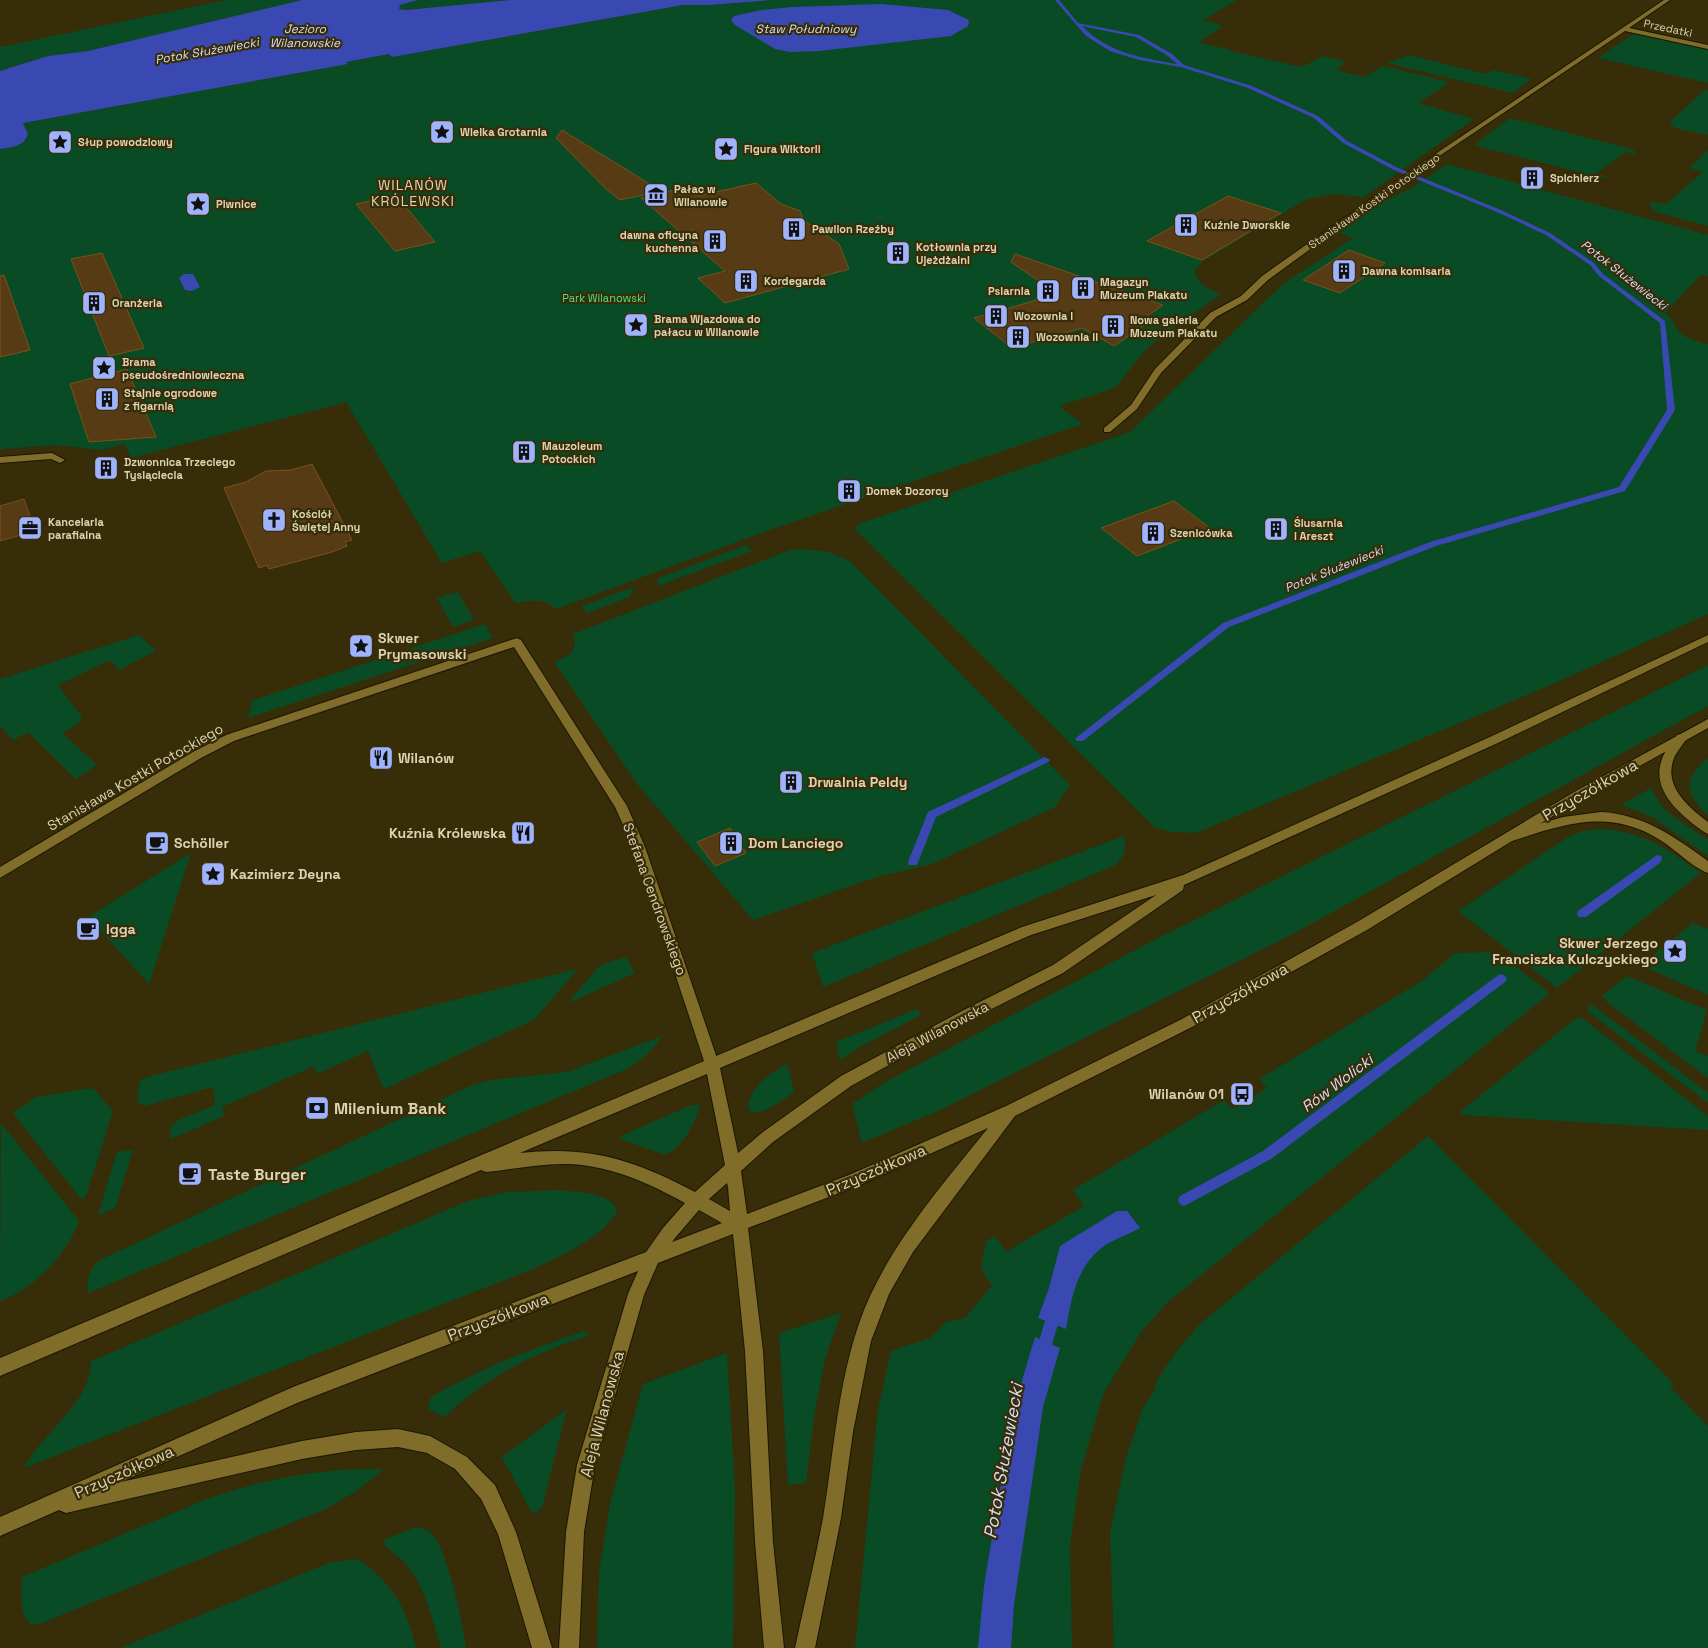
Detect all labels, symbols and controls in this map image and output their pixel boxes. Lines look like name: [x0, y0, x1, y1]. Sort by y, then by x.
street label: Przedatki: [1642, 16, 1694, 40]
water label: Jezioro Wilanowskie: [270, 21, 341, 51]
water label: Staw Południowy: [756, 21, 857, 37]
water label: Potok Służewiecki: [154, 34, 262, 68]
place icon: Wielka Grotarnia: [429, 119, 455, 145]
place label: Wielka Grotarnia: [460, 125, 548, 139]
place icon: Słup powodziowy: [47, 129, 73, 155]
place label: Słup powodziowy: [78, 135, 173, 149]
place icon: Figura Wiktorii: [713, 136, 739, 162]
place label: Figura Wiktorii: [744, 142, 821, 156]
street label: Stanisława Kostki Potockiego: [1306, 150, 1443, 252]
building icon: Spichlerz: [1519, 165, 1545, 191]
place label: Spichlerz: [1550, 171, 1599, 185]
district label: WILANÓW KRÓLEWSKI: [371, 176, 455, 210]
museum icon: Pałac w Wilanowie: [643, 182, 669, 208]
place label: Pałac w Wilanowie: [674, 182, 727, 209]
place icon: Piwnice: [185, 191, 211, 217]
place label: Piwnice: [216, 197, 257, 211]
building icon: Kuźnie Dworskie: [1173, 212, 1199, 238]
building icon: Pawilon Rzeźby: [781, 216, 807, 242]
place label: Kuźnie Dworskie: [1204, 218, 1290, 232]
place label: Pawilon Rzeźby: [812, 222, 894, 236]
place label: dawna oficyna kuchenna: [620, 228, 699, 255]
building icon: dawna oficyna kuchenna: [702, 228, 728, 254]
water label: Potok Służewiecki: [1578, 236, 1672, 315]
building icon: Kotłownia przy Ujeżdżalni: [885, 240, 911, 266]
place label: Kotłownia przy Ujeżdżalni: [916, 240, 997, 267]
building icon: Dawna komisaria: [1331, 258, 1357, 284]
place label: Dawna komisaria: [1362, 264, 1451, 278]
building icon: Kordegarda: [733, 268, 759, 294]
place label: Kordegarda: [764, 274, 827, 288]
building icon: Magazyn Muzeum Plakatu: [1070, 275, 1096, 301]
place label: Magazyn Muzeum Plakatu: [1100, 275, 1187, 302]
building icon: Psiarnia: [1035, 278, 1061, 304]
place label: Psiarnia: [988, 284, 1031, 298]
building icon: Oranżeria: [81, 290, 107, 316]
park label: Park Wilanowski: [562, 291, 646, 305]
place label: Oranżeria: [112, 296, 163, 310]
building icon: Wozownia I: [983, 303, 1009, 329]
place label: Wozownia I: [1014, 309, 1073, 323]
place icon: Brama Wjazdowa do pałacu w Wilanowie: [623, 312, 649, 338]
place label: Brama Wjazdowa do pałacu w Wilanowie: [654, 312, 761, 339]
building icon: Nowa galeria Muzeum Plakatu: [1100, 313, 1126, 339]
place label: Nowa galeria Muzeum Plakatu: [1130, 313, 1217, 340]
building icon: Wozownia II: [1005, 324, 1031, 350]
place label: Wozownia II: [1036, 330, 1098, 344]
place icon: Brama pseudośredniowieczna: [91, 355, 117, 381]
place label: Brama pseudośredniowieczna: [122, 355, 245, 382]
building icon: Stajnie ogrodowe z figarnią: [94, 386, 120, 412]
place label: Stajnie ogrodowe z figarnią: [124, 386, 217, 413]
building icon: Mauzoleum Potockich: [511, 439, 537, 465]
place label: Mauzoleum Potockich: [542, 439, 602, 466]
building icon: Dzwonnica Trzeciego Tysiąclecia: [93, 455, 119, 481]
place label: Dzwonnica Trzeciego Tysiąclecia: [124, 455, 236, 482]
building icon: Domek Dozorcy: [836, 478, 862, 504]
place label: Domek Dozorcy: [866, 484, 949, 498]
church icon: Kościół Świętej Anny: [261, 507, 287, 533]
place label: Kościół Świętej Anny: [292, 507, 360, 534]
office icon: Kancelaria parafialna: [17, 515, 43, 541]
place label: Kancelaria parafialna: [48, 515, 104, 542]
building icon: Ślusarnia i Areszt: [1263, 516, 1289, 542]
place label: Ślusarnia i Areszt: [1294, 516, 1344, 543]
building icon: Szenicówka: [1140, 520, 1166, 546]
place label: Szenicówka: [1170, 526, 1233, 540]
water label: Potok Służewiecki: [1282, 541, 1387, 596]
place label: Skwer Prymasowski: [378, 629, 466, 663]
place icon: Skwer Prymasowski: [348, 633, 374, 659]
street label: Stanisława Kostki Potockiego: [44, 719, 226, 835]
restaurant icon: Wilanów: [368, 745, 394, 771]
place label: Wilanów: [398, 749, 454, 767]
street label: Przyczółkowa: [1539, 754, 1641, 826]
building icon: Drwalnia Peldy: [778, 769, 804, 795]
place label: Drwalnia Peldy: [808, 773, 907, 791]
restaurant icon: Kuźnia Królewska: [510, 820, 536, 846]
street label: Stefana Cendrowskiego: [619, 820, 691, 978]
place label: Kuźnia Królewska: [389, 824, 506, 842]
cafe icon: Schöller: [144, 830, 170, 856]
building icon: Dom Lanciego: [718, 830, 744, 856]
place label: Schöller: [174, 834, 229, 852]
place label: Dom Lanciego: [748, 834, 843, 852]
place icon: Kazimierz Deyna: [200, 861, 226, 887]
place label: Kazimierz Deyna: [230, 865, 341, 883]
cafe icon: Igga: [75, 916, 101, 942]
place label: Igga: [106, 920, 136, 938]
place label: Skwer Jerzego Franciszka Kulczyckiego: [1492, 934, 1658, 968]
place icon: Skwer Jerzego Franciszka Kulczyckiego: [1662, 938, 1688, 964]
street label: Przyczółkowa: [1188, 958, 1292, 1028]
street label: Aleja Wilanowska: [883, 997, 991, 1067]
water label: Rów Wolicki: [1297, 1049, 1378, 1116]
bus stop icon: Wilanów 01: [1229, 1081, 1255, 1107]
place label: Wilanów 01: [1149, 1085, 1224, 1103]
bank icon: Milenium Bank: [304, 1095, 330, 1121]
place label: Milenium Bank: [334, 1098, 446, 1119]
street label: Przyczółkowa: [823, 1139, 929, 1201]
cafe icon: Taste Burger: [177, 1161, 203, 1187]
place label: Taste Burger: [208, 1164, 306, 1185]
street label: Przyczółkowa: [444, 1288, 552, 1346]
street label: Aleja Wilanowska: [575, 1348, 629, 1480]
water label: Potok Służewiecki: [978, 1379, 1028, 1540]
street label: Przyczółkowa: [71, 1441, 177, 1503]

